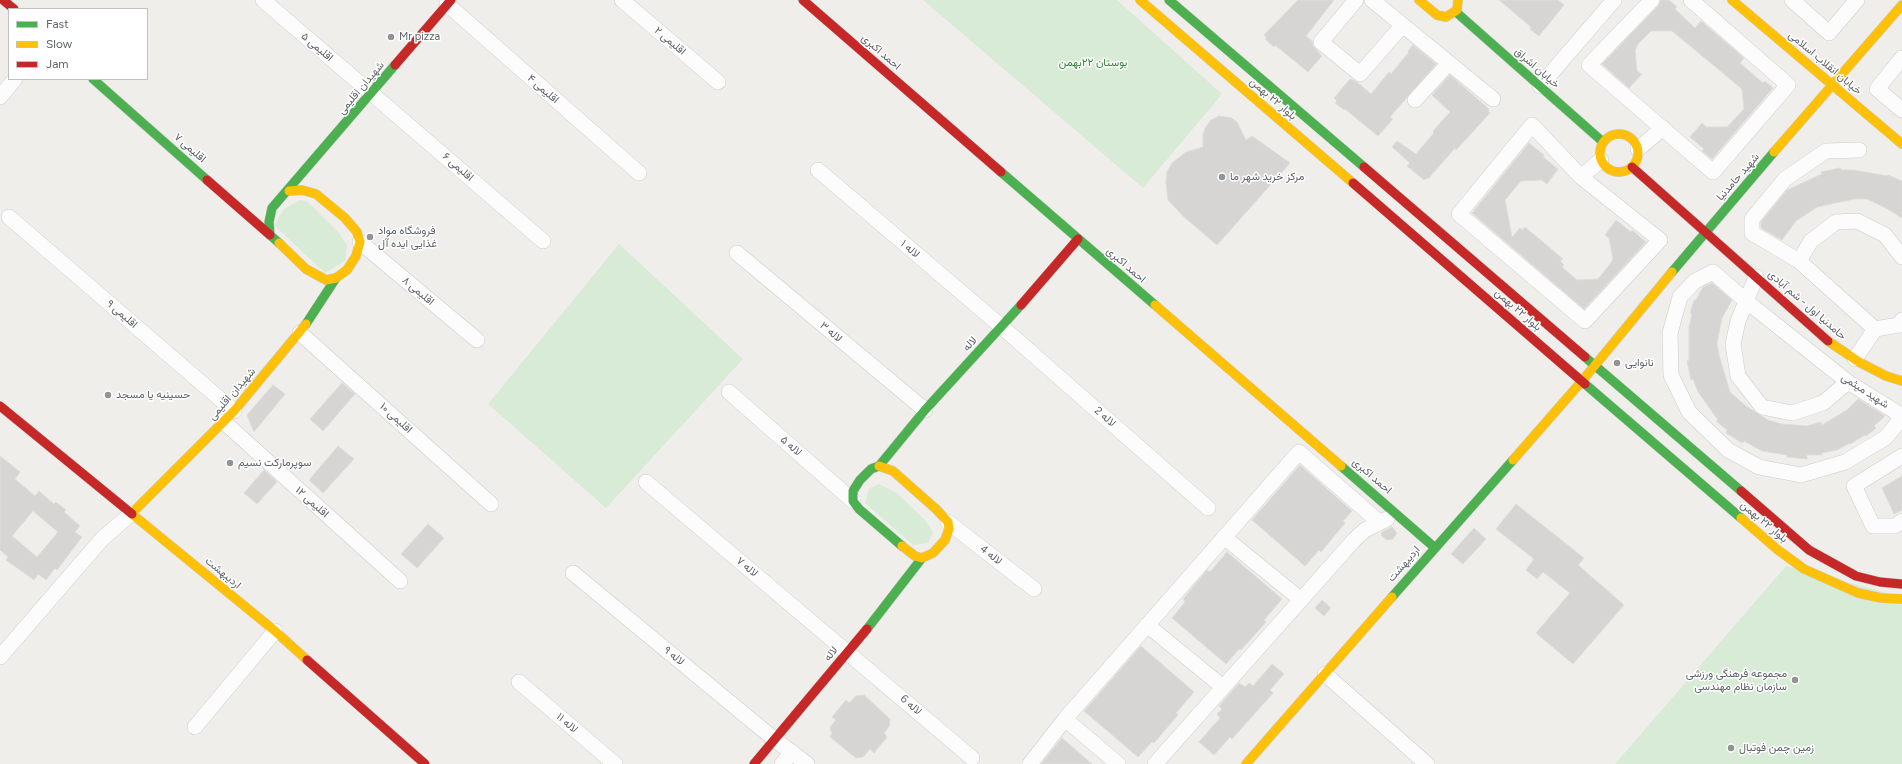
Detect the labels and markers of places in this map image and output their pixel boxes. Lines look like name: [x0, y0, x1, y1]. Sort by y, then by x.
place label: Mr pizza: [399, 30, 440, 44]
marker: Mr pizza: [386, 32, 396, 42]
place label: مرکز خرید شهر ما: [1230, 170, 1304, 184]
marker: مرکز خرید شهر ما: [1217, 172, 1227, 182]
place label: فروشگاه مواد غذایی ایده آل: [378, 224, 437, 250]
marker: فروشگاه مواد غذایی ایده آل: [365, 232, 375, 242]
place label: نانوایی: [1625, 356, 1654, 370]
marker: نانوایی: [1612, 358, 1622, 368]
place label: حسینیه یا مسجد: [116, 388, 190, 402]
marker: حسینیه یا مسجد: [103, 390, 113, 400]
place label: سوپرمارکت نسیم: [238, 456, 311, 470]
marker: سوپرمارکت نسیم: [225, 458, 235, 468]
place label: مجموعه فرهنگی ورزشی سازمان نظام مهندسی: [1686, 667, 1787, 693]
marker: مجموعه فرهنگی ورزشی سازمان نظام مهندسی: [1790, 675, 1800, 685]
place label: زمین چمن فوتبال: [1739, 741, 1814, 755]
marker: زمین چمن فوتبال: [1726, 743, 1736, 753]

